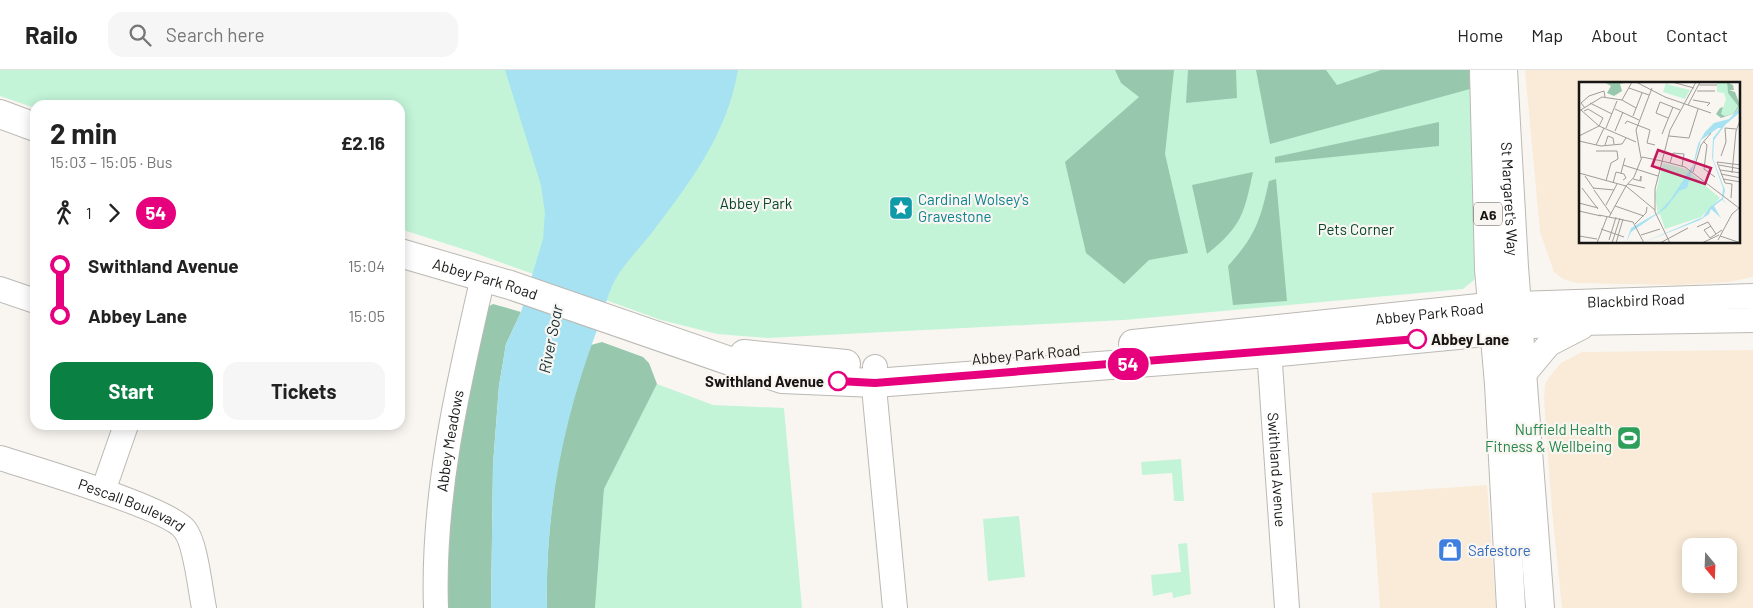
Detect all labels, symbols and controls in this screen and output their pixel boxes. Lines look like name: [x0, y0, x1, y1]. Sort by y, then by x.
search box: [108, 12, 458, 57]
text: Railo: [25, 20, 78, 49]
icon: search: [126, 21, 154, 49]
text: Search here: [166, 23, 265, 46]
text: Home: [1457, 24, 1503, 46]
text: Map: [1531, 24, 1563, 46]
text: About: [1591, 24, 1638, 46]
text: Contact: [1666, 24, 1728, 46]
inset map: [1579, 82, 1740, 244]
text: 2 min: [50, 116, 117, 150]
text: £2.16: [341, 131, 385, 154]
street label: St Margaret's Way: [1498, 141, 1522, 256]
text: 15:03 – 15:05 · Bus: [50, 152, 172, 171]
place label: Cardinal Wolsey's Gravestone: [918, 190, 1029, 225]
park label: Abbey Park: [720, 194, 793, 212]
place icon: Cardinal Wolsey's Gravestone: [888, 195, 914, 221]
icon: walk: [50, 199, 78, 227]
icon: forward: [100, 199, 128, 227]
text: 54: [146, 202, 166, 224]
road number: A6: [1474, 202, 1502, 226]
text: 1: [86, 203, 92, 222]
park label: Pets Corner: [1318, 220, 1395, 238]
text: Swithland Avenue: [88, 254, 239, 277]
street label: Abbey Park Road: [431, 254, 540, 303]
text: 15:04: [348, 256, 385, 275]
street label: Blackbird Road: [1587, 289, 1685, 311]
street label: Abbey Park Road: [1374, 299, 1484, 328]
water label: River Soar: [534, 302, 566, 375]
text: Abbey Lane: [88, 304, 187, 327]
text: 15:05: [348, 306, 385, 325]
marker: Abbey Lane: [1407, 329, 1427, 349]
place label: Abbey Lane: [1431, 330, 1509, 348]
street label: Abbey Park Road: [971, 340, 1081, 368]
line badge: 54: [1106, 348, 1150, 380]
text: 54: [1118, 353, 1138, 375]
button: Start: [50, 362, 213, 420]
button: Tickets: [223, 362, 385, 420]
marker: Swithland Avenue: [828, 371, 848, 391]
place label: Swithland Avenue: [705, 372, 824, 390]
street label: Abbey Meadows: [432, 388, 467, 493]
street label: Swithland Avenue: [1264, 412, 1290, 528]
place label: Nuffield Health Fitness & Wellbeing: [1485, 420, 1612, 455]
sports icon: Nuffield Health Fitness & Wellbeing: [1616, 425, 1642, 451]
street label: Pescall Boulevard: [76, 474, 189, 535]
shop icon: Safestore: [1437, 537, 1463, 563]
north arrow: [1682, 538, 1738, 592]
map controls: [1682, 538, 1737, 593]
place label: Safestore: [1468, 541, 1531, 559]

